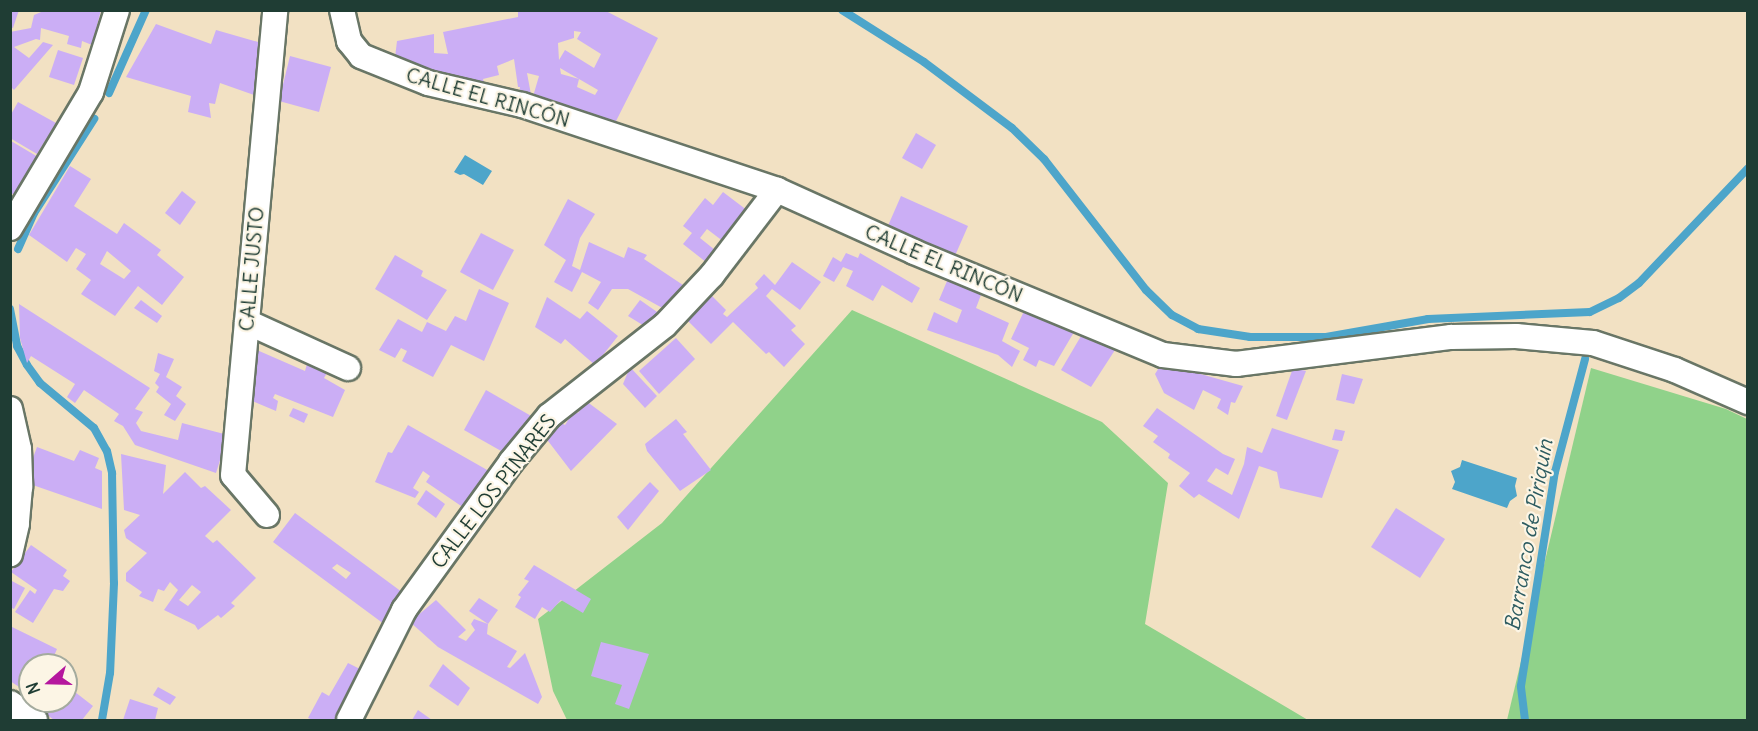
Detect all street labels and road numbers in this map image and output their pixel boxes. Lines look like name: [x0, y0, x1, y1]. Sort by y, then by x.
street label: CALLE EL RINCÓN: [403, 62, 573, 132]
street label: CALLE JUSTO: [234, 206, 268, 332]
street label: CALLE EL RINCÓN: [862, 219, 1026, 307]
street label: CALLE LOS PINARES: [426, 409, 560, 573]

